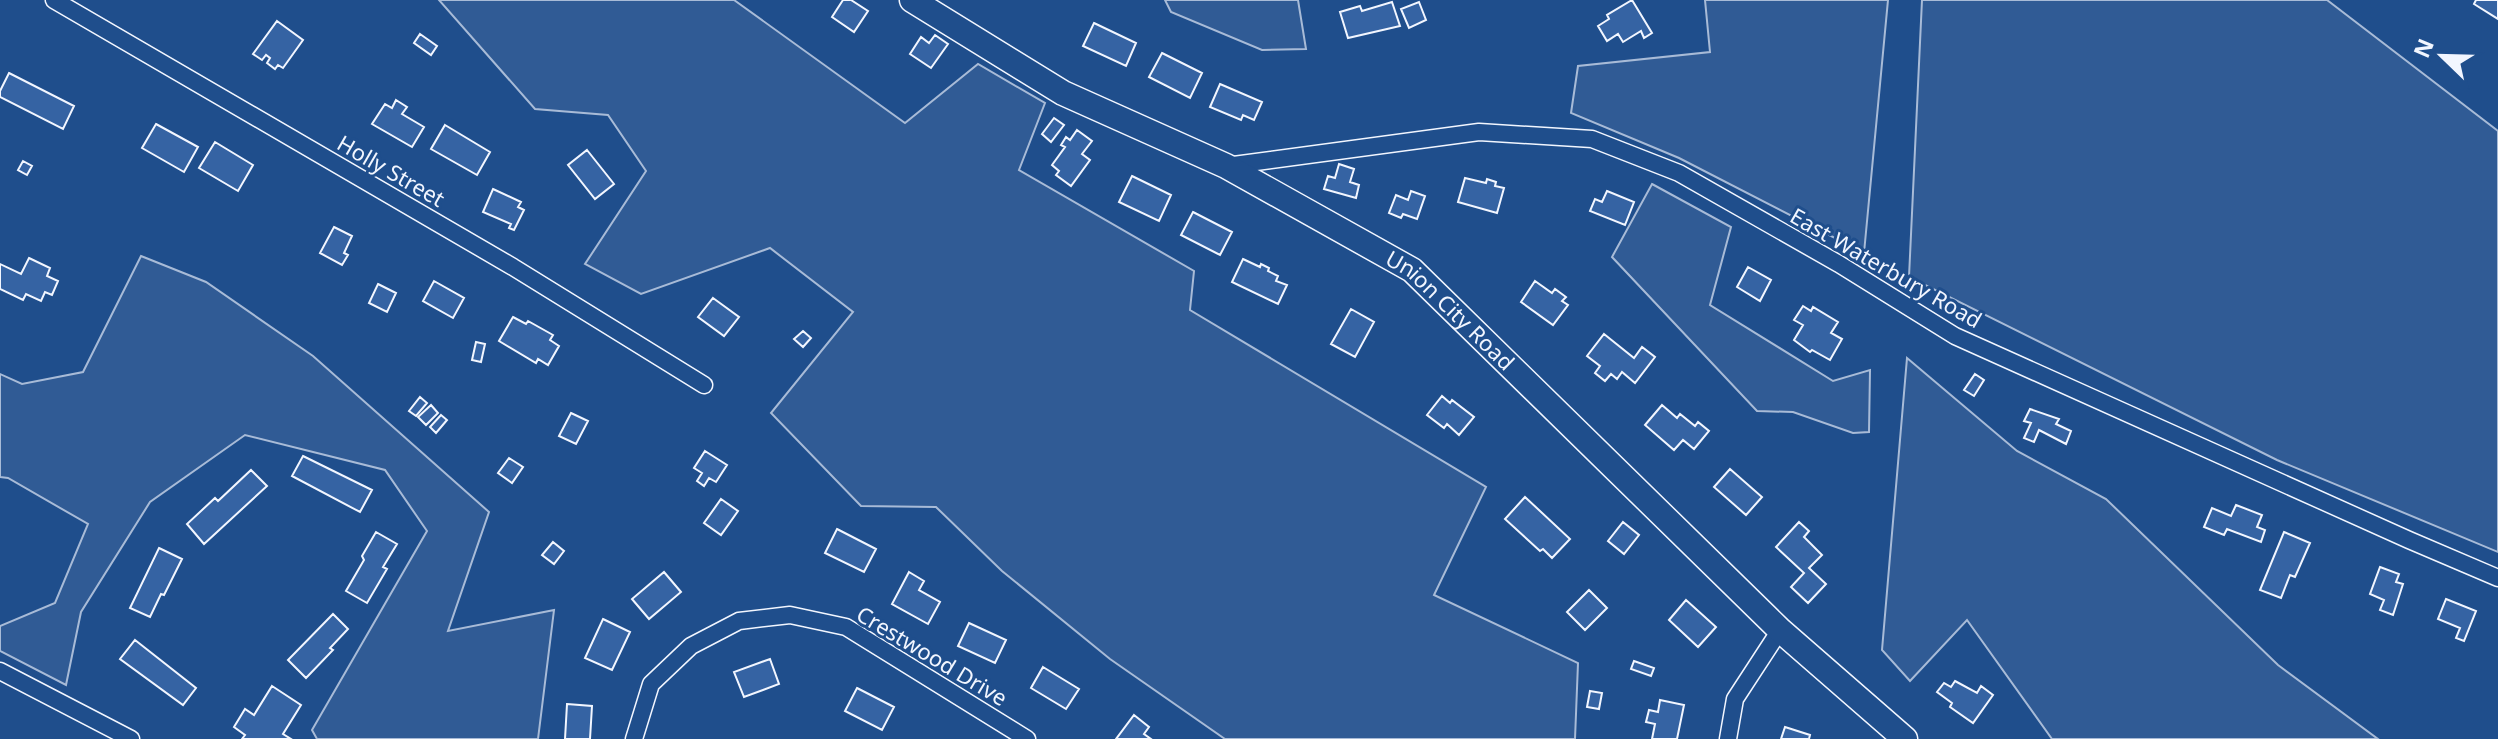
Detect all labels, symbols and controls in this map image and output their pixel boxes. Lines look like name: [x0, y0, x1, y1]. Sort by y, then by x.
north arrow: [2402, 16, 2482, 96]
text: N: [2405, 34, 2440, 62]
street label: Holly Street: [332, 127, 451, 213]
street label: East Waterbury Road: [1785, 200, 1988, 334]
street label: Union City Road: [1381, 242, 1522, 376]
street label: Crestwood Drive: [851, 598, 1014, 712]

